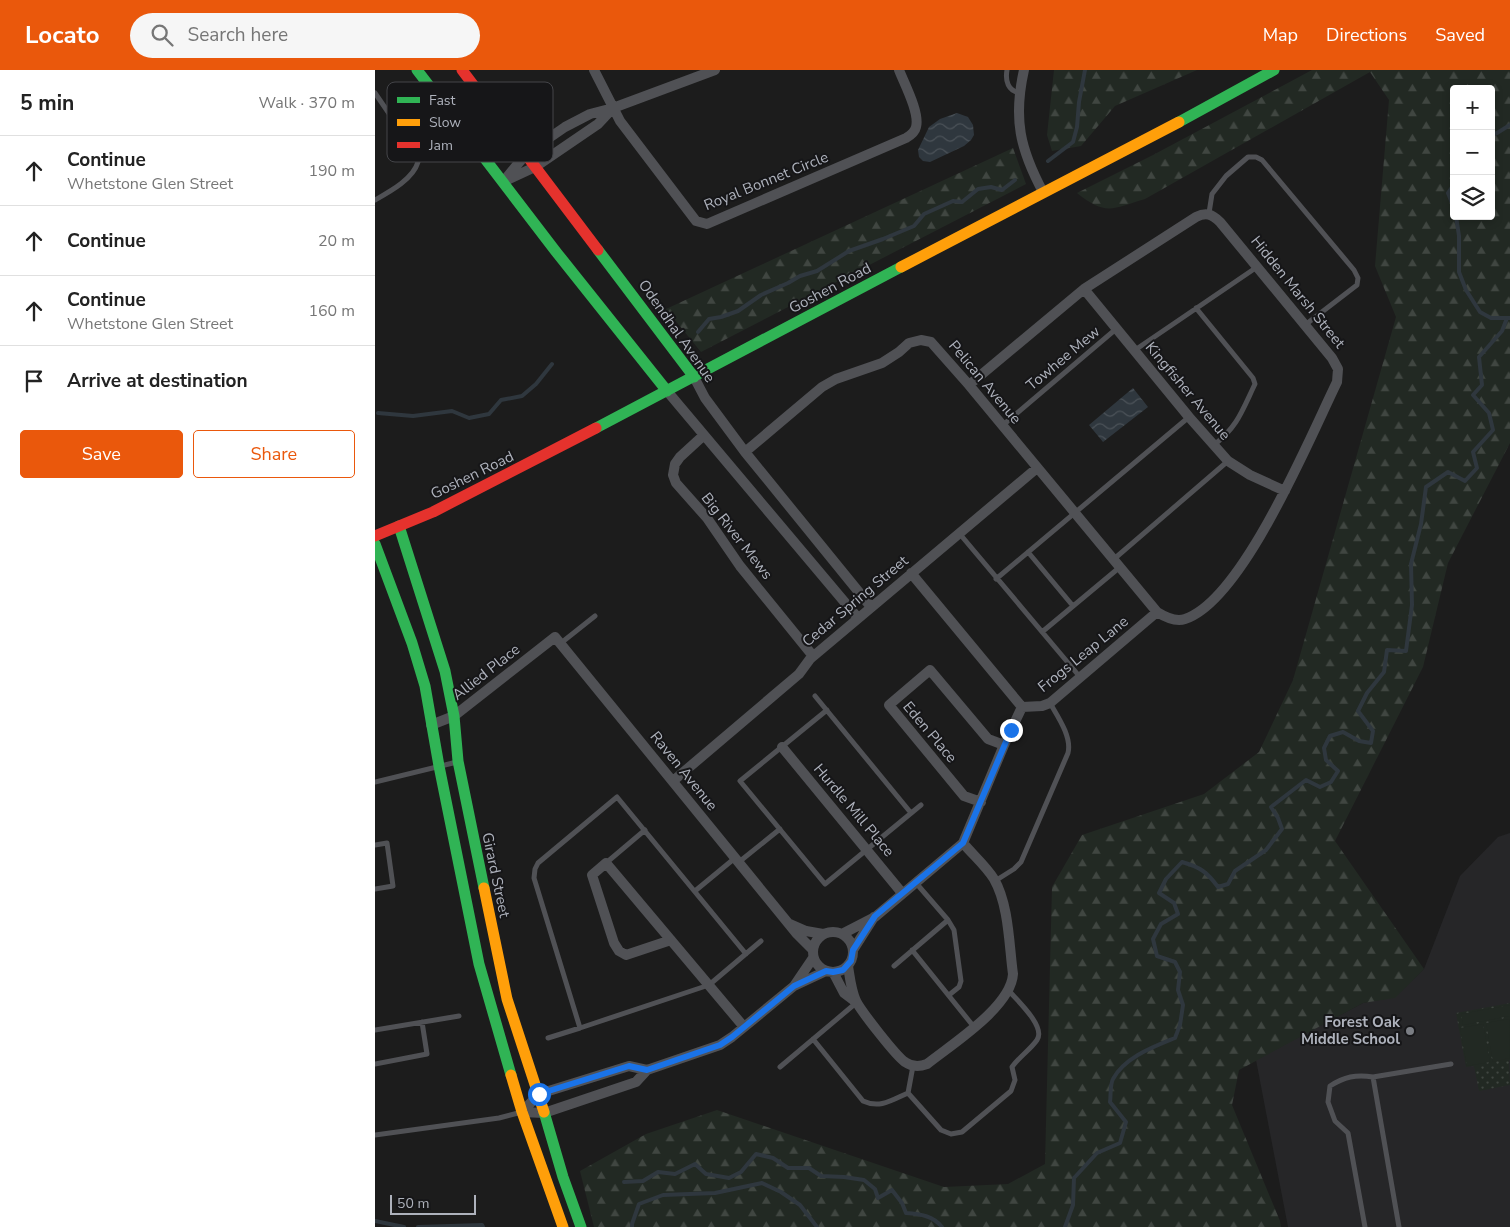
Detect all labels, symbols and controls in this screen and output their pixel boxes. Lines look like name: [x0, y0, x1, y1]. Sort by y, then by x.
search box: [130, 13, 480, 58]
text: Locato: [25, 19, 100, 51]
icon: search: [148, 21, 176, 49]
text: Search here: [188, 22, 288, 48]
text: Map: [1263, 23, 1298, 47]
text: Directions: [1326, 23, 1407, 47]
text: Saved: [1435, 23, 1485, 47]
legend: [387, 82, 553, 162]
map controls: [1450, 85, 1495, 220]
button: +: [1450, 85, 1495, 130]
text: 5 min: [20, 89, 74, 117]
text: Fast: [429, 91, 455, 110]
text: Walk · 370 m: [259, 92, 355, 114]
text: Slow: [429, 113, 461, 132]
button: −: [1450, 130, 1495, 175]
text: Jam: [428, 136, 453, 155]
text: Continue: [67, 147, 146, 173]
street label: Royal Bonnet Circle: [701, 147, 831, 215]
icon: ahead: [20, 157, 48, 185]
text: 190 m: [308, 160, 355, 182]
text: Whetstone Glen Street: [67, 173, 233, 195]
button: layers: [1450, 175, 1495, 220]
icon: ahead: [20, 227, 48, 255]
text: Continue: [67, 228, 146, 254]
text: 20 m: [318, 230, 355, 252]
street label: Hidden Marsh Street: [1246, 232, 1350, 353]
street label: Goshen Road: [785, 258, 875, 318]
street label: Odendhal Avenue: [634, 276, 720, 386]
text: Continue: [67, 287, 146, 313]
icon: ahead: [20, 297, 48, 325]
text: 160 m: [308, 300, 355, 322]
text: Whetstone Glen Street: [67, 313, 233, 335]
street label: Towhee Mew: [1022, 321, 1104, 395]
street label: Pelican Avenue: [944, 336, 1026, 428]
street label: Kingfisher Avenue: [1141, 338, 1235, 444]
icon: arrive: [20, 367, 48, 395]
text: Arrive at destination: [67, 368, 248, 394]
button: Save: [20, 430, 183, 478]
button: Share: [193, 430, 355, 478]
street label: Goshen Road: [427, 446, 517, 504]
street label: Big River Mews: [697, 488, 777, 584]
street label: Cedar Spring Street: [798, 550, 913, 651]
street label: Frogs Leap Lane: [1034, 611, 1132, 697]
street label: Allied Place: [448, 639, 524, 705]
street label: Eden Place: [898, 697, 962, 767]
route end: [1000, 719, 1023, 742]
street label: Raven Avenue: [646, 727, 722, 815]
street label: Hurdle Mill Place: [809, 759, 899, 861]
street label: Girard Street: [477, 831, 515, 920]
place label: Forest Oak Middle School: [1301, 1012, 1401, 1049]
marker: Forest Oak Middle School: [1404, 1025, 1416, 1037]
route start: [528, 1083, 551, 1106]
scale bar: [390, 1192, 476, 1215]
text: 50 m: [397, 1194, 429, 1213]

